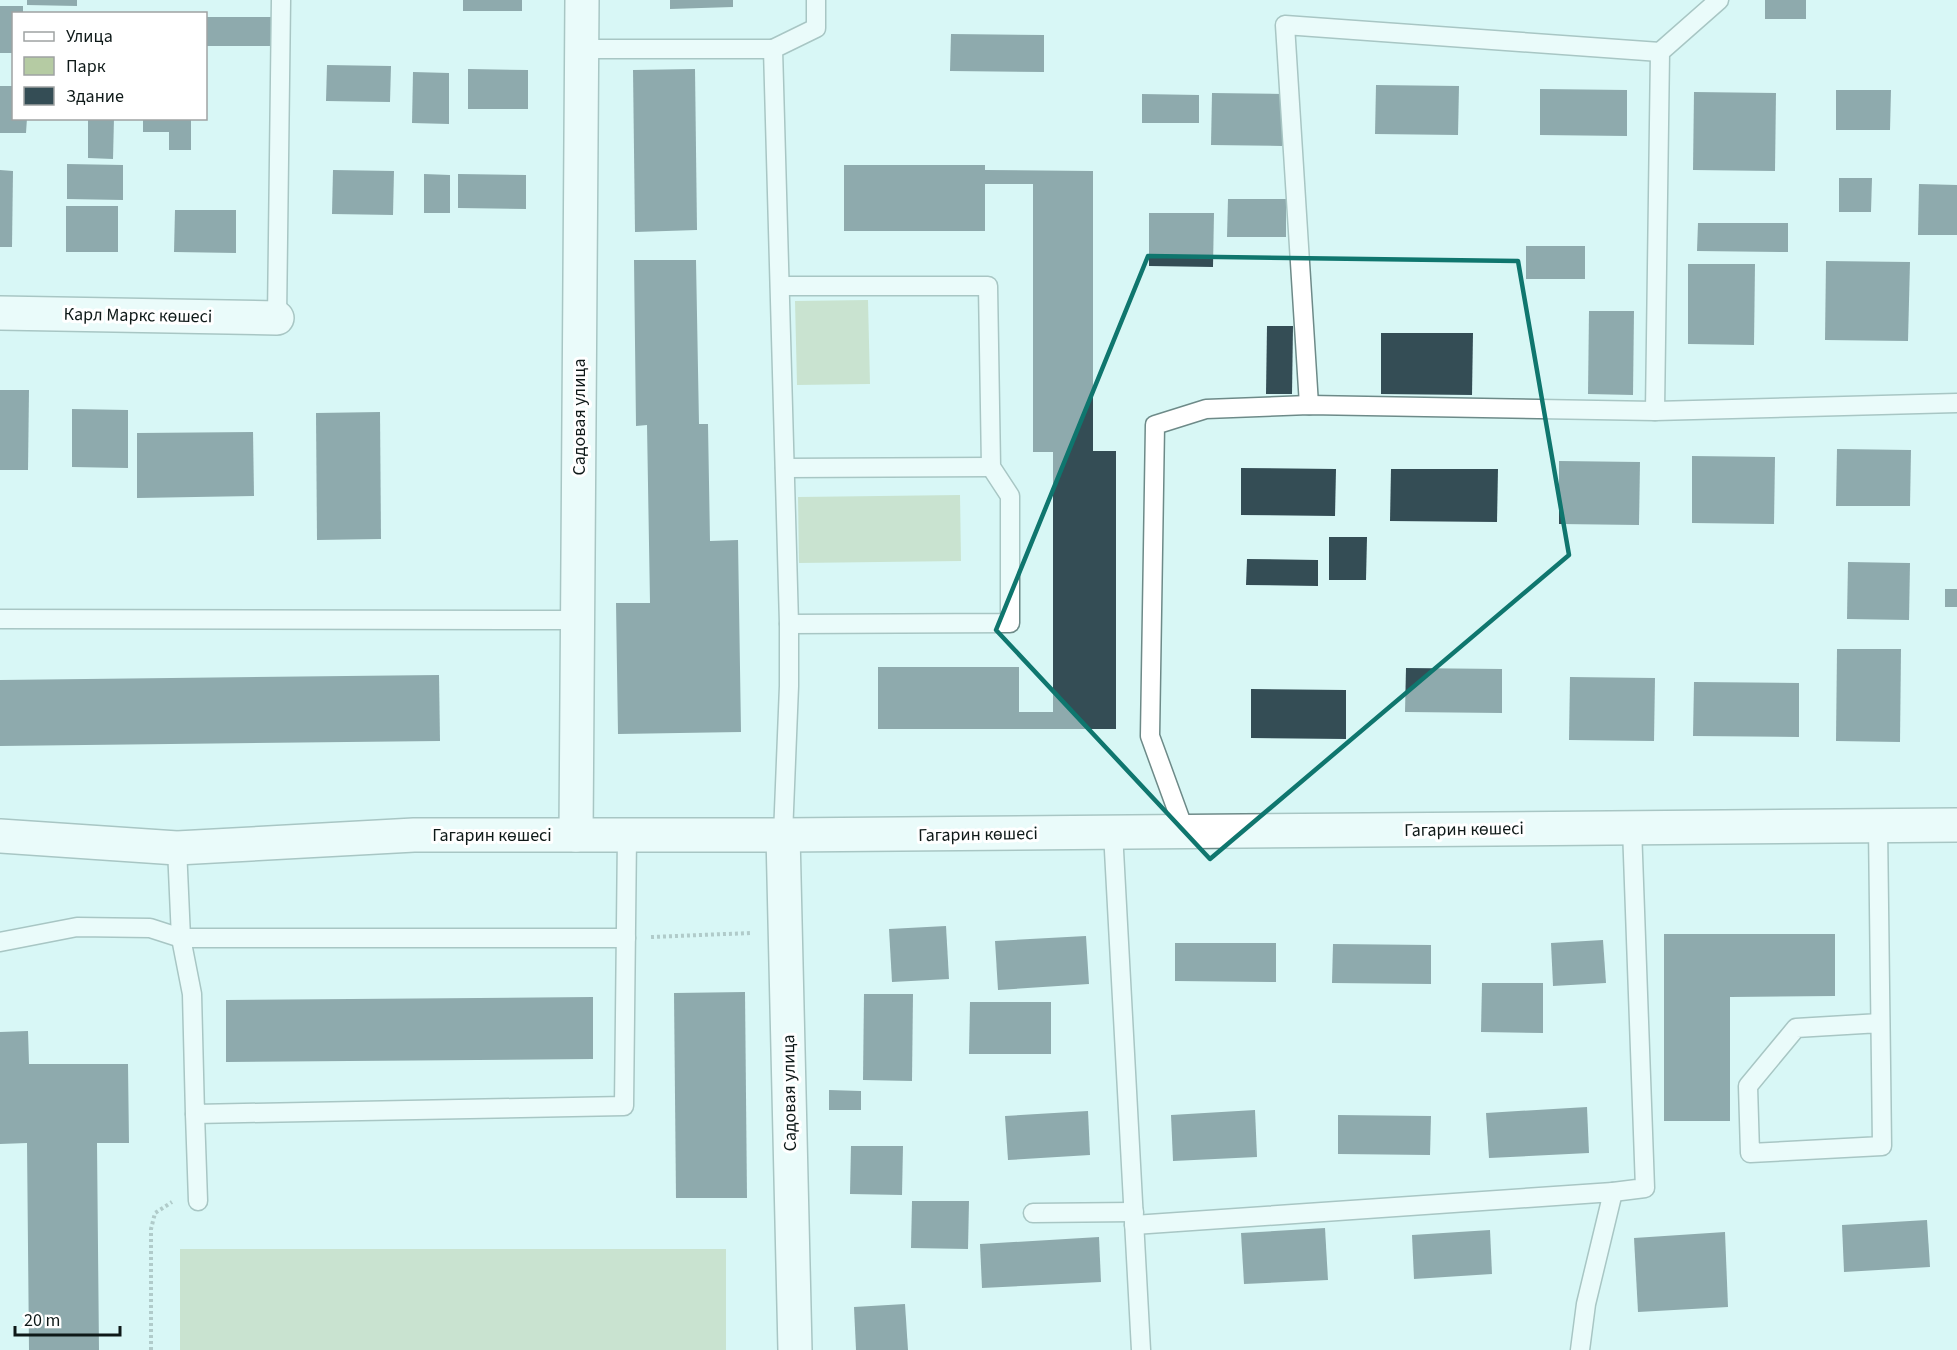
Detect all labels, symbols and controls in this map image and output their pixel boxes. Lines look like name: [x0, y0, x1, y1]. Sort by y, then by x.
legend: [12, 12, 207, 120]
text: Улица: [66, 24, 113, 49]
text: Парк: [66, 54, 106, 79]
text: Здание: [66, 84, 124, 109]
street label: Карл Маркс көшесі: [63, 302, 213, 329]
street label: Садовая улица: [567, 359, 592, 475]
street label: Гагарин көшесі: [1404, 816, 1524, 843]
street label: Гагарин көшесі: [918, 821, 1038, 848]
street label: Гагарин көшесі: [432, 823, 552, 848]
street label: Садовая улица: [776, 1034, 803, 1152]
scale bar: [15, 1299, 120, 1337]
text: 20 m: [24, 1308, 60, 1333]

